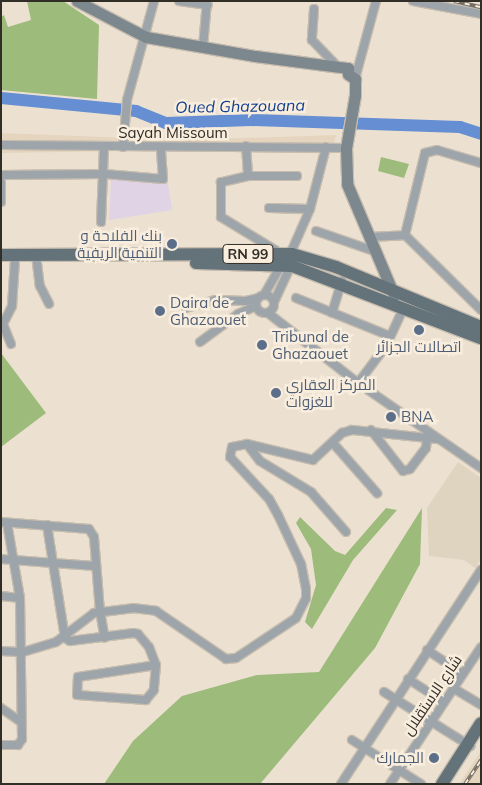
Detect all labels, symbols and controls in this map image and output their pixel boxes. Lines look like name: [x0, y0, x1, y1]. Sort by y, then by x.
water label: Oued Ghazouana: [175, 95, 305, 117]
street label: Sayah Missoum: [118, 124, 228, 142]
place label: بنك الفلاحة و التنمية الريفية: [77, 226, 162, 261]
marker: بنك الفلاحة و التنمية الريفية: [166, 238, 178, 250]
road number: RN 99: [222, 242, 274, 266]
place label: Daira de Ghazaouet: [170, 293, 246, 328]
marker: Daira de Ghazaouet: [154, 305, 166, 317]
marker: اتصالات الجزائر: [413, 324, 425, 336]
place label: Tribunal de Ghazaouet: [272, 327, 349, 362]
place label: اتصالات الجزائر: [377, 338, 461, 356]
marker: Tribunal de Ghazaouet: [256, 339, 268, 351]
place label: المركز العقاري للغزوات: [286, 375, 376, 410]
marker: المركز العقاري للغزوات: [270, 387, 282, 399]
place label: BNA: [401, 408, 433, 426]
marker: BNA: [385, 411, 397, 423]
street label: شارع الاستقلال: [399, 651, 465, 739]
place label: الجمارك: [377, 749, 424, 767]
marker: الجمارك: [428, 752, 440, 764]

